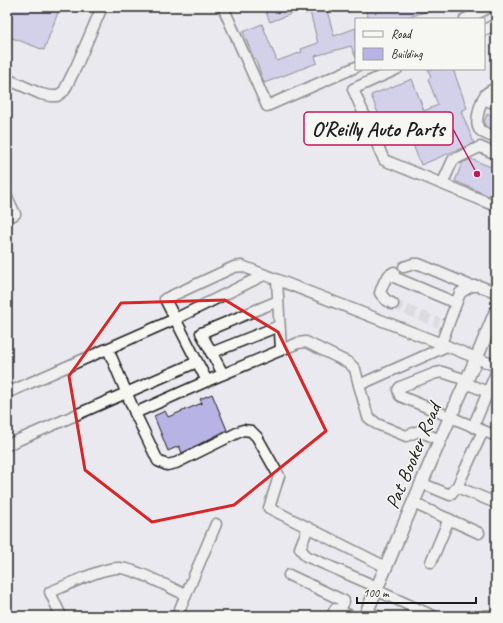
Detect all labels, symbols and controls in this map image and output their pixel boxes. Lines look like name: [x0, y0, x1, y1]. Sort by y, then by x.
legend: [355, 18, 485, 70]
text: Road: [391, 26, 413, 42]
text: Building: [391, 46, 423, 62]
callout: O'Reilly Auto Parts: [304, 112, 453, 145]
text: O'Reilly Auto Parts: [312, 116, 447, 142]
street label: Pat Booker Road: [380, 396, 448, 513]
scale bar: [357, 579, 476, 605]
text: 100 m: [363, 585, 390, 601]

